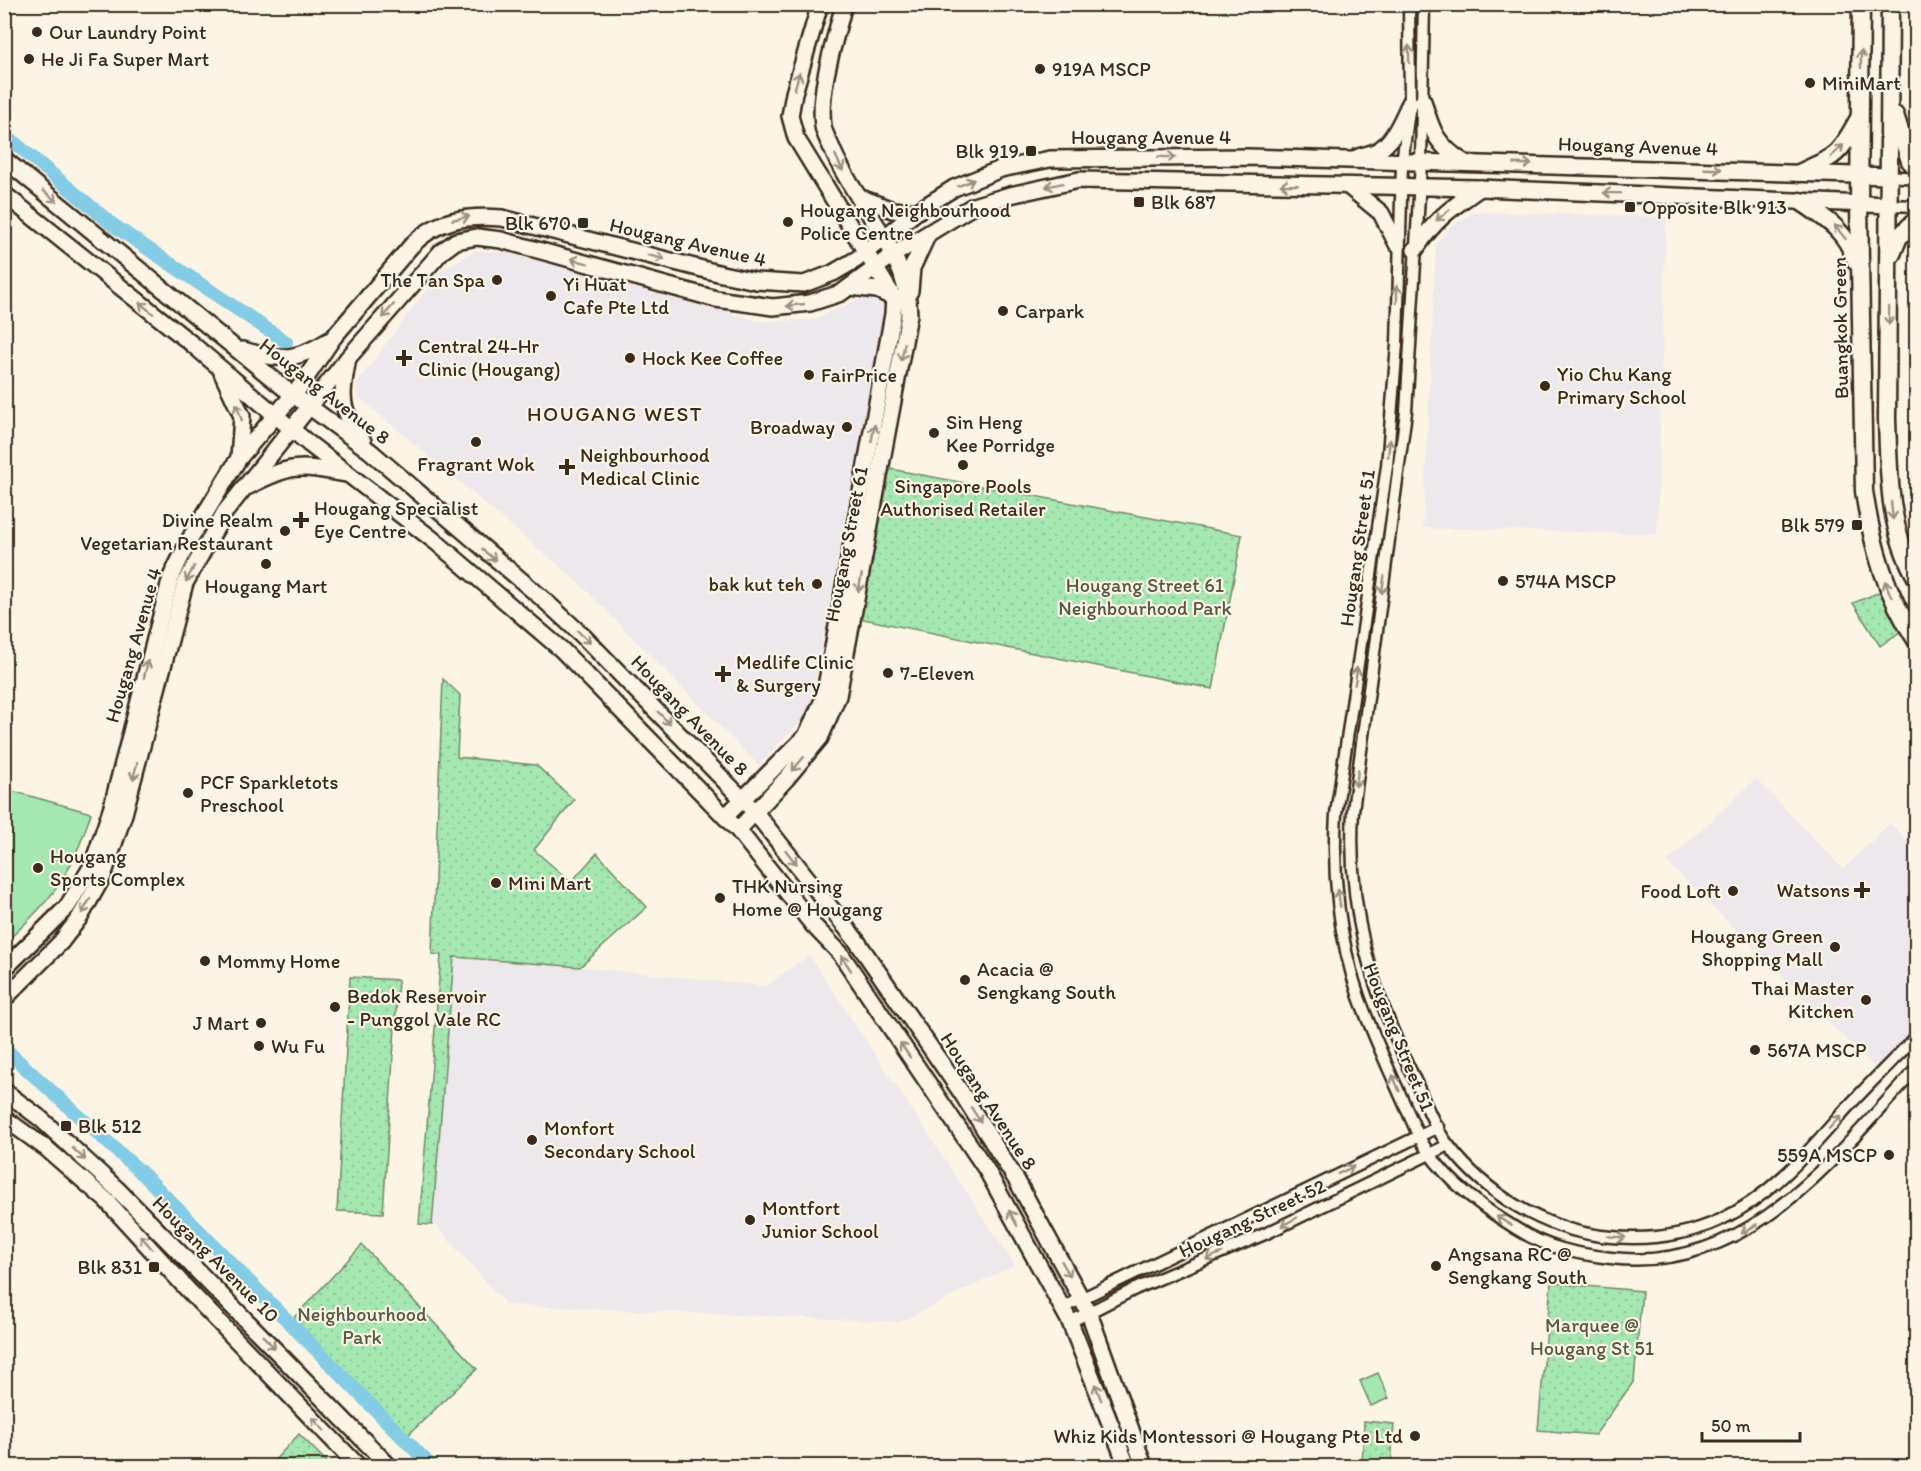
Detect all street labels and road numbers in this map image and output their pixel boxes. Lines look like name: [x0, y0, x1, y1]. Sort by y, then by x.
street label: Hougang Avenue 4: [1071, 125, 1231, 149]
street label: Hougang Avenue 4: [1558, 131, 1718, 161]
street label: Hougang Avenue 4: [607, 212, 769, 272]
street label: Buangkok Green: [1827, 257, 1853, 399]
street label: Hougang Avenue 8: [255, 333, 395, 449]
street label: Hougang Street 61: [819, 464, 873, 624]
street label: Hougang Street 51: [1334, 468, 1380, 628]
street label: Hougang Avenue 4: [99, 565, 167, 725]
street label: Hougang Avenue 8: [626, 649, 754, 781]
street label: Hougang Street 51: [1358, 959, 1440, 1115]
street label: Hougang Avenue 8: [936, 1028, 1042, 1174]
street label: Hougang Street 52: [1175, 1173, 1330, 1263]
street label: Hougang Avenue 10: [148, 1191, 284, 1327]

